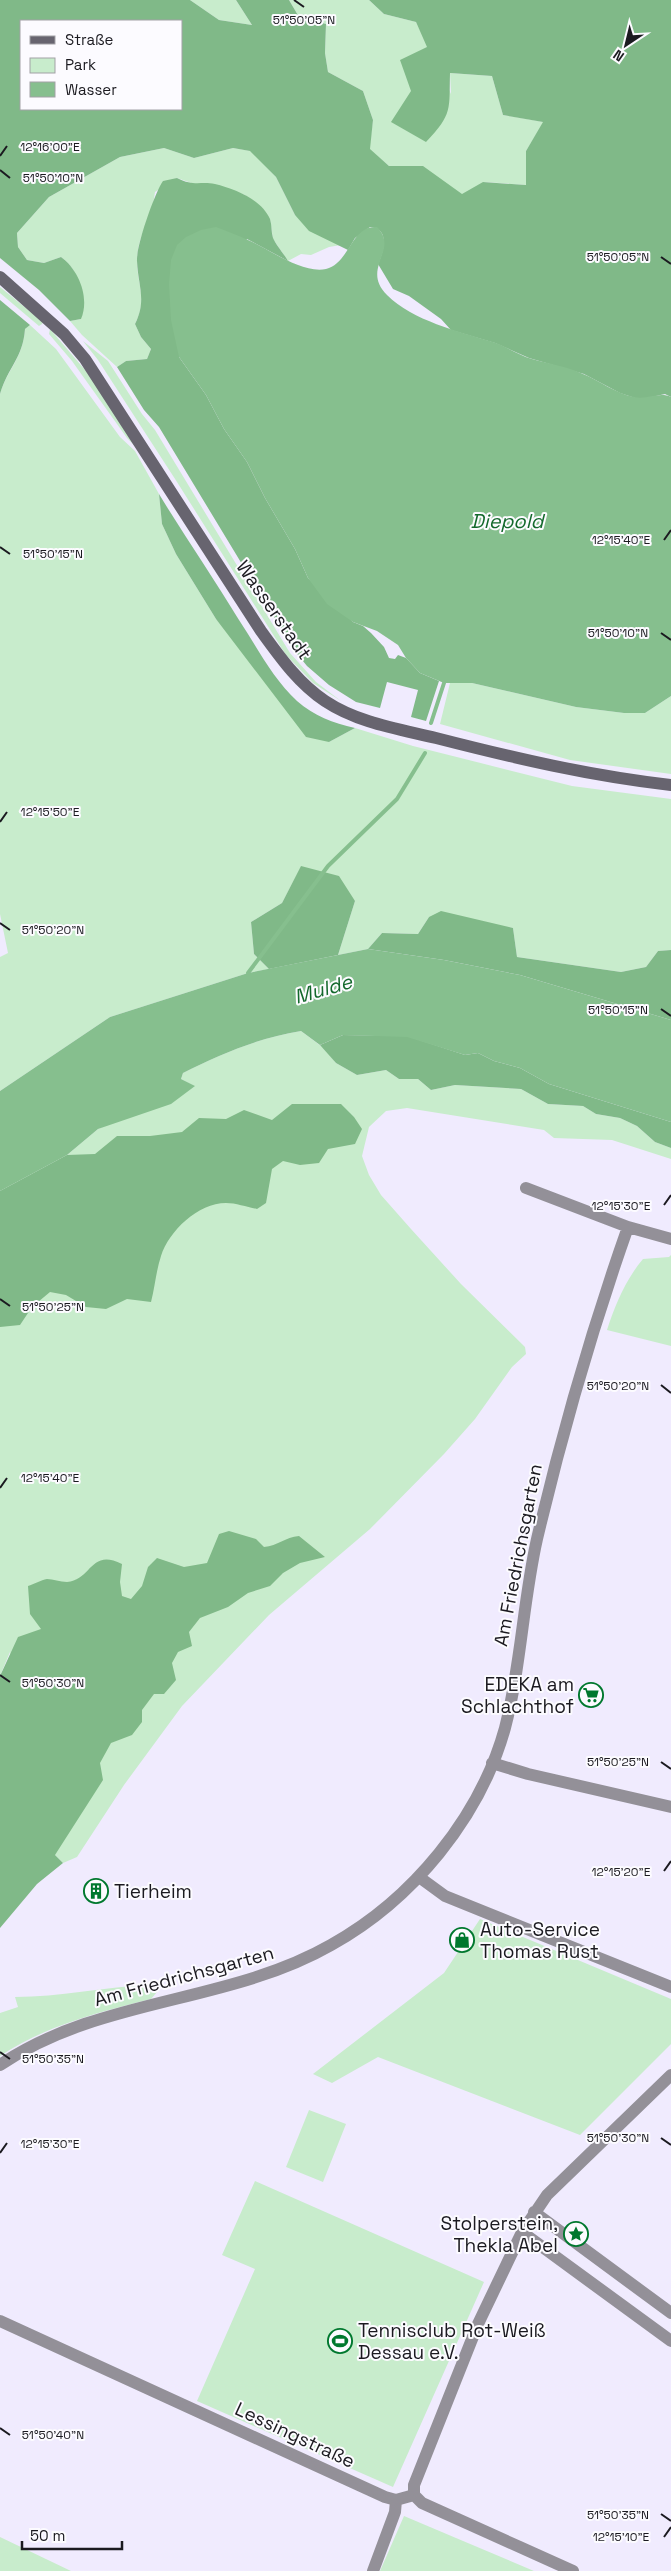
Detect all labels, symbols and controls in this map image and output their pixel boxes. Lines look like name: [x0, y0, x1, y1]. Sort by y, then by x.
text: 51°50'05"N: [273, 12, 335, 28]
legend: [20, 20, 182, 110]
north arrow: [601, 20, 651, 70]
text: Straße: [65, 30, 114, 49]
text: N: [610, 46, 628, 66]
text: Park: [65, 55, 96, 74]
text: Wasser: [65, 80, 117, 99]
text: 12°16'00"E: [20, 139, 80, 155]
text: 51°50'10"N: [23, 170, 83, 186]
text: 51°50'05"N: [587, 249, 649, 265]
water label: Diepold: [470, 508, 546, 534]
text: 12°15'40"E: [592, 532, 651, 548]
text: 51°50'15"N: [23, 546, 83, 562]
street label: Wasserstadt: [231, 555, 317, 665]
text: 51°50'10"N: [588, 625, 648, 641]
text: 12°15'50"E: [21, 804, 80, 820]
text: 51°50'20"N: [22, 922, 84, 938]
water label: Mulde: [291, 968, 356, 1010]
text: 51°50'15"N: [588, 1002, 648, 1018]
text: 12°15'30"E: [592, 1198, 651, 1214]
text: 51°50'25"N: [22, 1299, 84, 1315]
text: 51°50'20"N: [587, 1378, 649, 1394]
street label: Am Friedrichsgarten: [488, 1462, 548, 1648]
text: 12°15'40"E: [21, 1470, 80, 1486]
place label: EDEKA am Schlachthof: [461, 1672, 574, 1719]
text: 51°50'30"N: [22, 1675, 84, 1691]
supermarket icon: EDEKA am Schlachthof: [578, 1682, 604, 1708]
text: 51°50'25"N: [587, 1754, 649, 1770]
text: 12°15'20"E: [592, 1864, 651, 1880]
building icon: Tierheim: [83, 1878, 109, 1904]
place label: Tierheim: [114, 1879, 192, 1904]
place label: Auto-Service Thomas Rust: [480, 1917, 600, 1964]
shop icon: Auto-Service Thomas Rust: [449, 1927, 475, 1953]
street label: Am Friedrichsgarten: [91, 1940, 277, 2012]
text: 51°50'35"N: [22, 2051, 84, 2067]
text: 51°50'30"N: [587, 2130, 649, 2146]
text: 12°15'30"E: [21, 2136, 80, 2152]
place label: Stolperstein, Thekla Abel: [441, 2211, 558, 2258]
place icon: Stolperstein, Thekla Abel: [563, 2221, 589, 2247]
place label: Tennisclub Rot-Weiß Dessau e.V.: [358, 2318, 546, 2365]
sports icon: Tennisclub Rot-Weiß Dessau e.V.: [327, 2328, 353, 2354]
street label: Lessingstraße: [231, 2396, 359, 2474]
text: 51°50'40"N: [22, 2427, 84, 2443]
text: 51°50'35"N: [587, 2507, 649, 2523]
scale bar: [22, 2518, 122, 2550]
text: 50 m: [30, 2526, 65, 2545]
text: 12°15'10"E: [593, 2529, 650, 2545]

